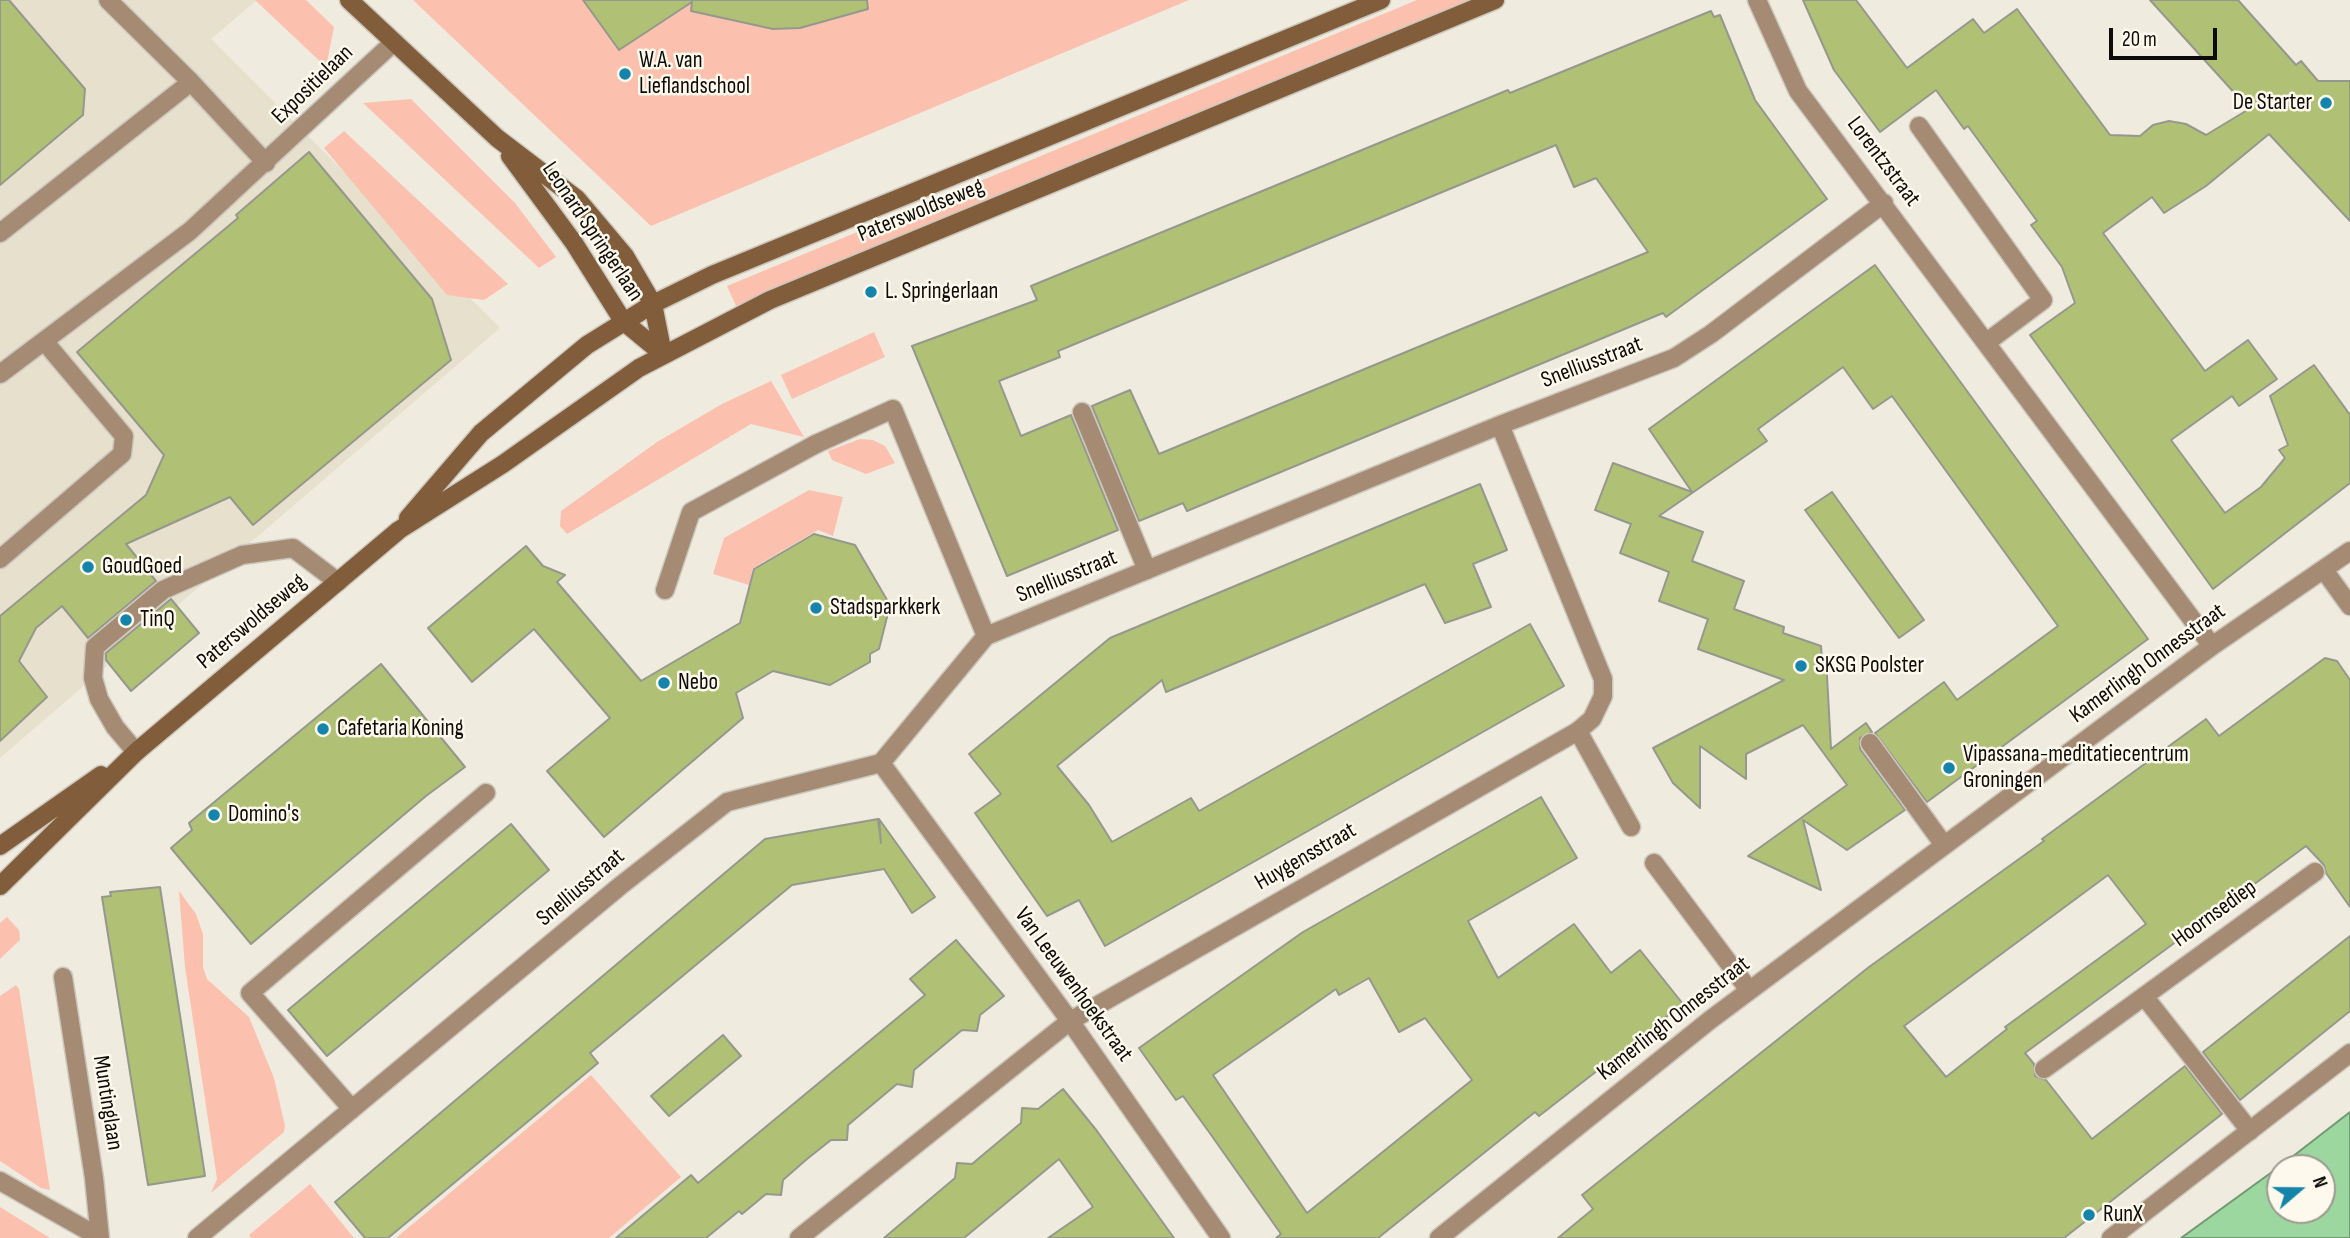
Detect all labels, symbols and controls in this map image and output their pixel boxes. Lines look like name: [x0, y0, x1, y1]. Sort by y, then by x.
scale bar: [2112, 14, 2220, 58]
text: 20 m: [2122, 27, 2157, 52]
street label: Expositielaan: [267, 40, 359, 130]
place label: W.A. van Lieflandschool: [639, 47, 750, 101]
marker: W.A. van Lieflandschool: [617, 66, 633, 82]
place label: De Starter: [2233, 89, 2312, 117]
marker: De Starter: [2318, 95, 2334, 111]
street label: Lorentzstraat: [1840, 112, 1926, 212]
street label: Leonard Springerlaan: [535, 157, 649, 307]
street label: Paterswoldseweg: [854, 173, 988, 249]
place label: L. Springerlaan: [885, 278, 998, 306]
marker: L. Springerlaan: [863, 284, 879, 300]
street label: Snelliusstraat: [1538, 331, 1646, 395]
street label: Snelliusstraat: [1013, 544, 1121, 610]
place label: GoudGoed: [102, 553, 182, 581]
marker: GoudGoed: [80, 559, 96, 575]
street label: Paterswoldseweg: [192, 568, 312, 676]
place label: Stadsparkkerk: [830, 594, 940, 622]
street label: Kamerlingh Onnesstraat: [2065, 598, 2231, 730]
marker: Stadsparkkerk: [808, 600, 824, 616]
place label: TinQ: [140, 606, 175, 634]
marker: TinQ: [118, 612, 134, 628]
place label: SKSG Poolster: [1815, 652, 1924, 680]
marker: SKSG Poolster: [1793, 658, 1809, 674]
place label: Nebo: [678, 669, 718, 697]
marker: Nebo: [656, 675, 672, 691]
place label: Cafetaria Koning: [337, 715, 464, 743]
marker: Cafetaria Koning: [315, 721, 331, 737]
place label: Vipassana-meditatiecentrum Groningen: [1963, 741, 2189, 795]
marker: Vipassana-meditatiecentrum Groningen: [1941, 760, 1957, 776]
place label: Domino's: [228, 801, 299, 829]
marker: Domino's: [206, 807, 222, 823]
street label: Huygensstraat: [1251, 817, 1361, 897]
street label: Snelliusstraat: [531, 843, 631, 933]
street label: Hoornsediep: [2168, 874, 2262, 954]
street label: Van Leeuwenhoekstraat: [1008, 903, 1138, 1067]
street label: Kamerlingh Onnesstraat: [1592, 951, 1756, 1087]
street label: Muntinglaan: [86, 1054, 128, 1152]
north arrow: [2266, 1154, 2336, 1224]
text: N: [2307, 1174, 2332, 1191]
place label: RunX: [2103, 1201, 2143, 1229]
marker: RunX: [2081, 1207, 2097, 1223]

